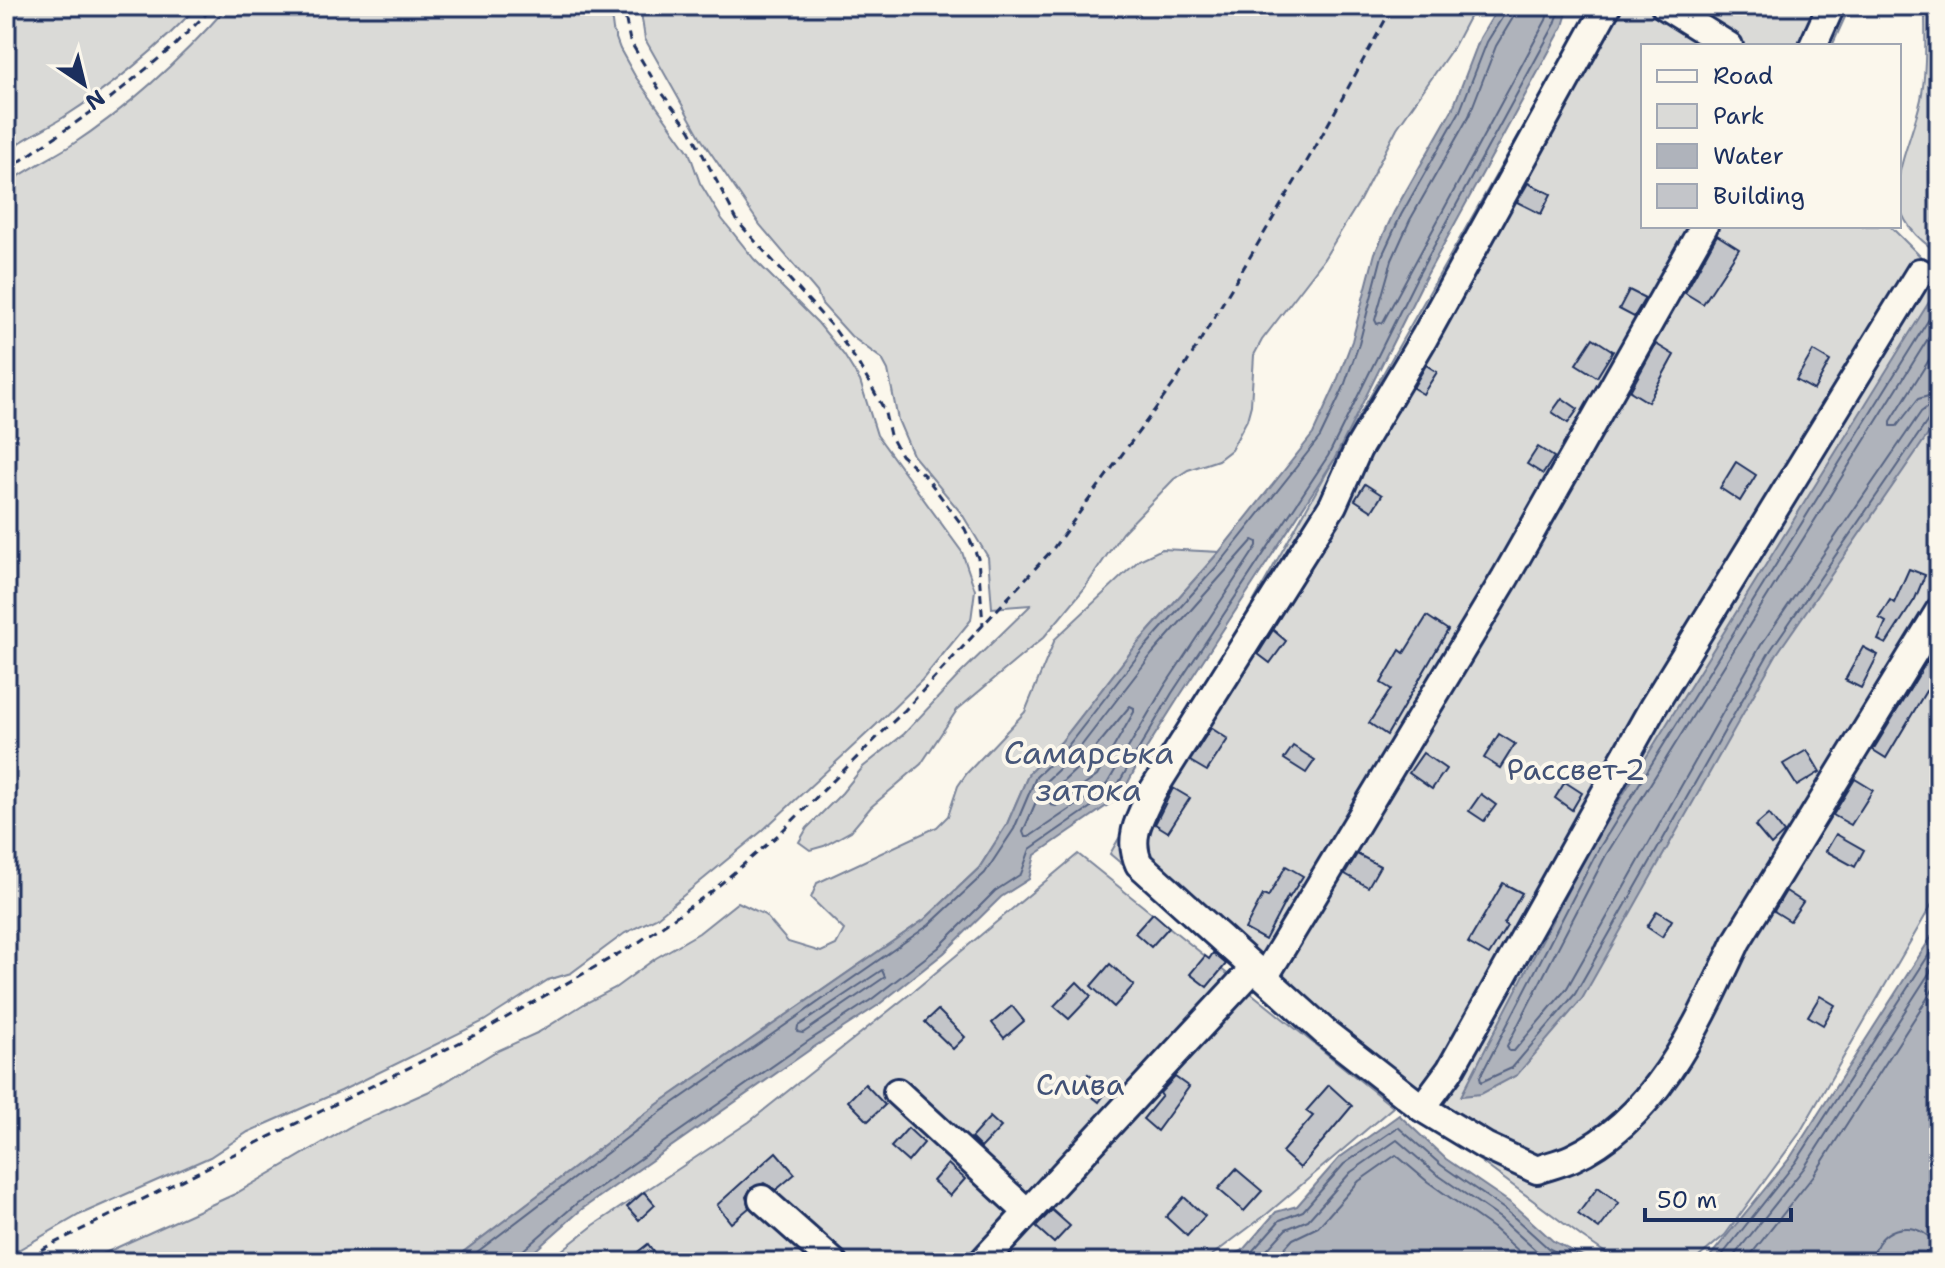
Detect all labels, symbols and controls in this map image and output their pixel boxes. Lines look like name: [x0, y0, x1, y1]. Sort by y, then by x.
north arrow: [44, 44, 124, 124]
legend: [1641, 44, 1901, 228]
text: Road: [1713, 60, 1773, 92]
text: N: [80, 83, 111, 117]
text: Park: [1713, 100, 1765, 132]
text: Water: [1713, 140, 1784, 172]
text: Building: [1713, 180, 1805, 212]
water label: Самарська затока: [1003, 731, 1175, 811]
park label: Рассвет-2: [1507, 749, 1645, 790]
park label: Слива: [1036, 1064, 1125, 1105]
scale bar: [1645, 1172, 1791, 1222]
text: 50 m: [1657, 1184, 1717, 1216]

